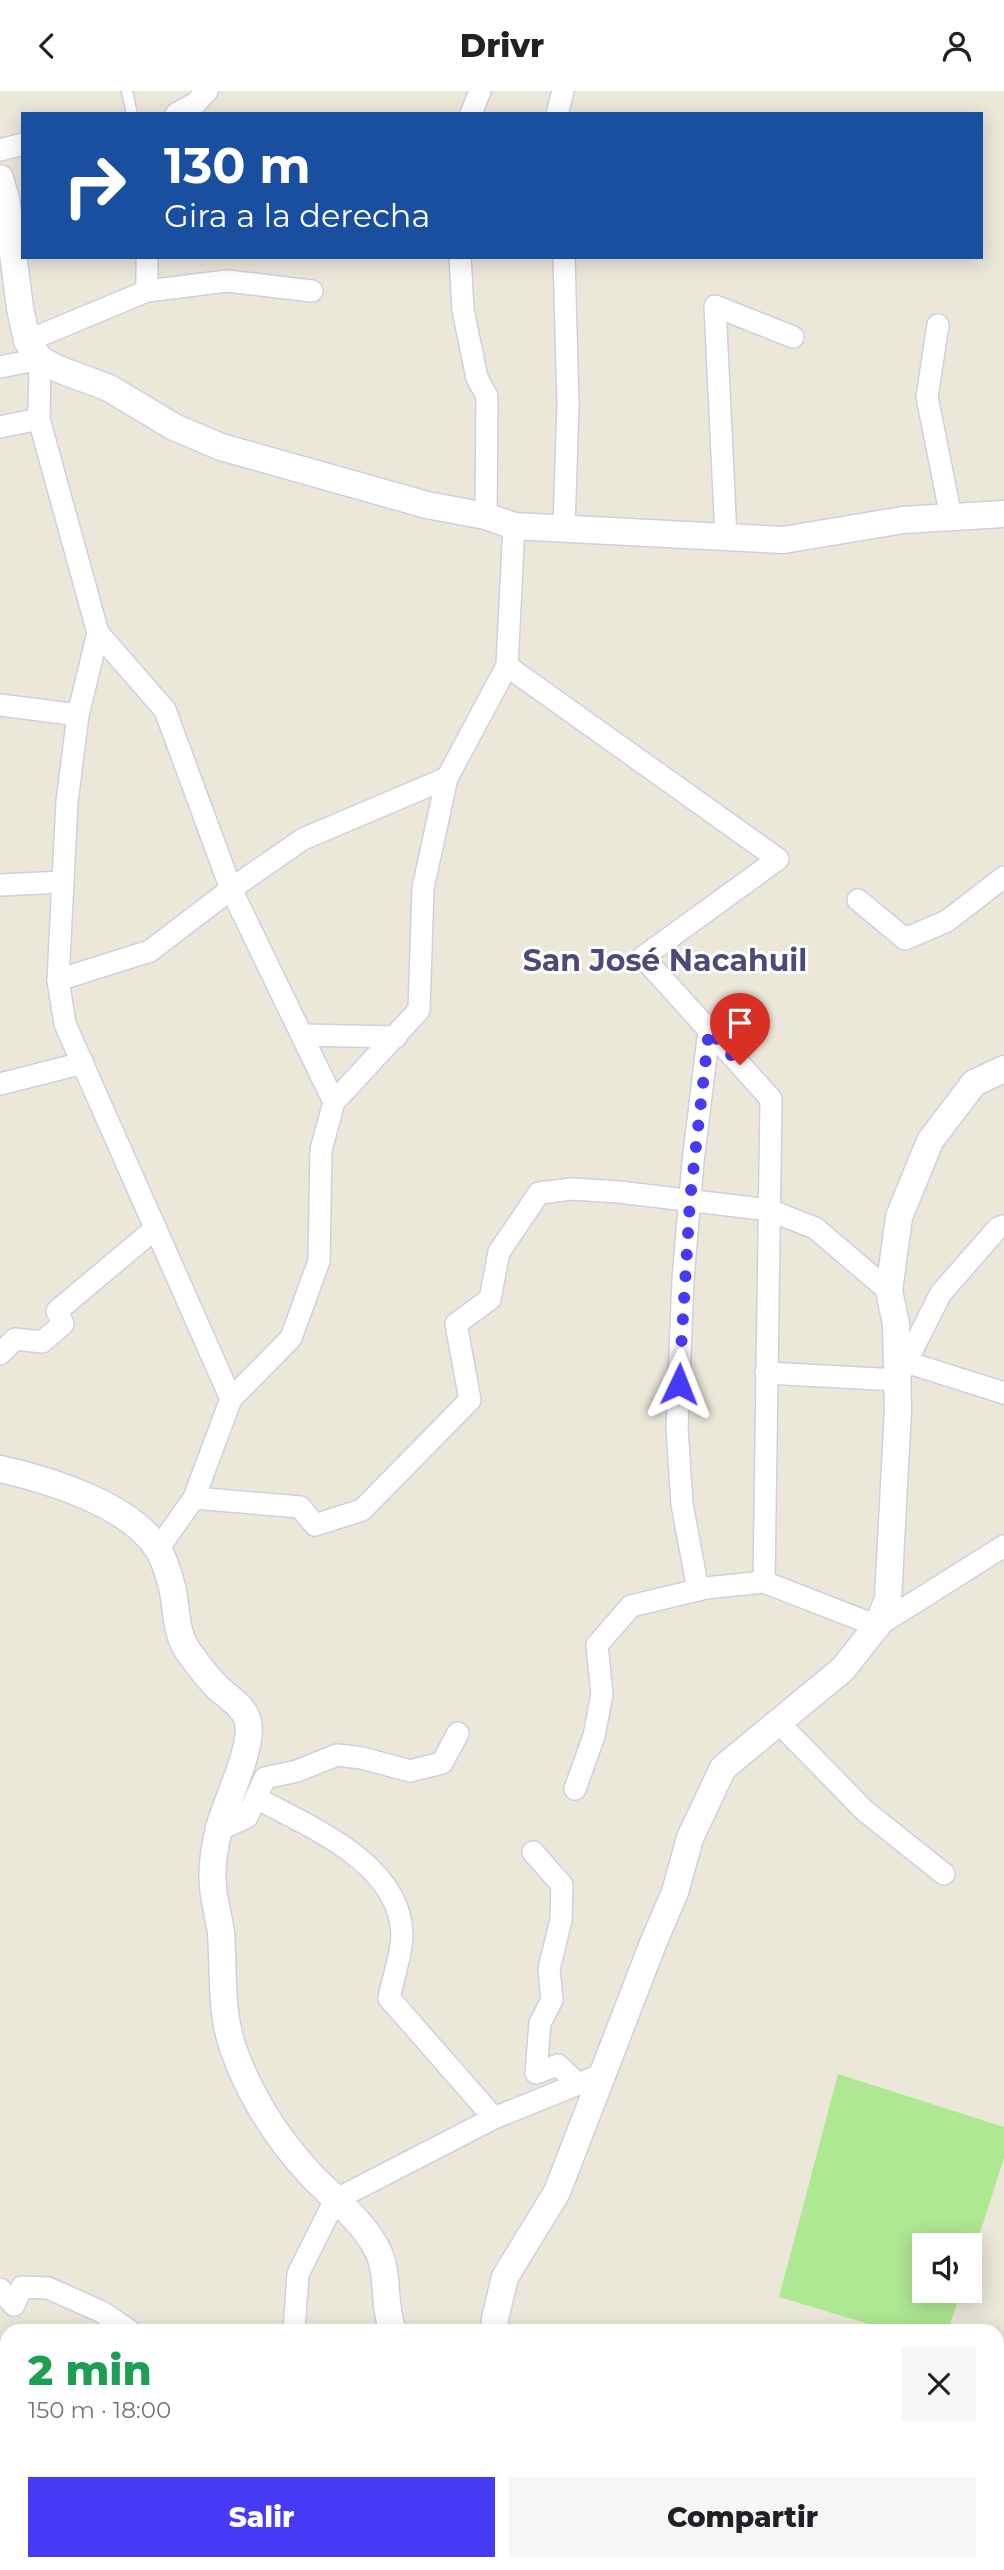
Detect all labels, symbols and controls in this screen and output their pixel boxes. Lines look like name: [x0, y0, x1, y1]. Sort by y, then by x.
text: Drivr: [460, 26, 544, 65]
icon: back: [28, 27, 66, 65]
icon: person: [938, 27, 976, 65]
text: 130 m: [164, 136, 311, 195]
icon: right: [49, 140, 140, 231]
text: Gira a la derecha: [164, 196, 430, 235]
district label: San José Nacahuil: [523, 942, 807, 979]
pin: [710, 993, 770, 1065]
icon: arrive: [721, 1004, 759, 1042]
position arrow: [642, 1347, 716, 1421]
map controls: [912, 2233, 982, 2303]
button: sound: [912, 2233, 982, 2303]
text: 2 min: [28, 2344, 152, 2396]
button: close: [902, 2347, 976, 2421]
text: 150 m · 18:00: [28, 2396, 171, 2424]
button: Salir: [28, 2477, 495, 2557]
button: Compartir: [509, 2477, 976, 2557]

